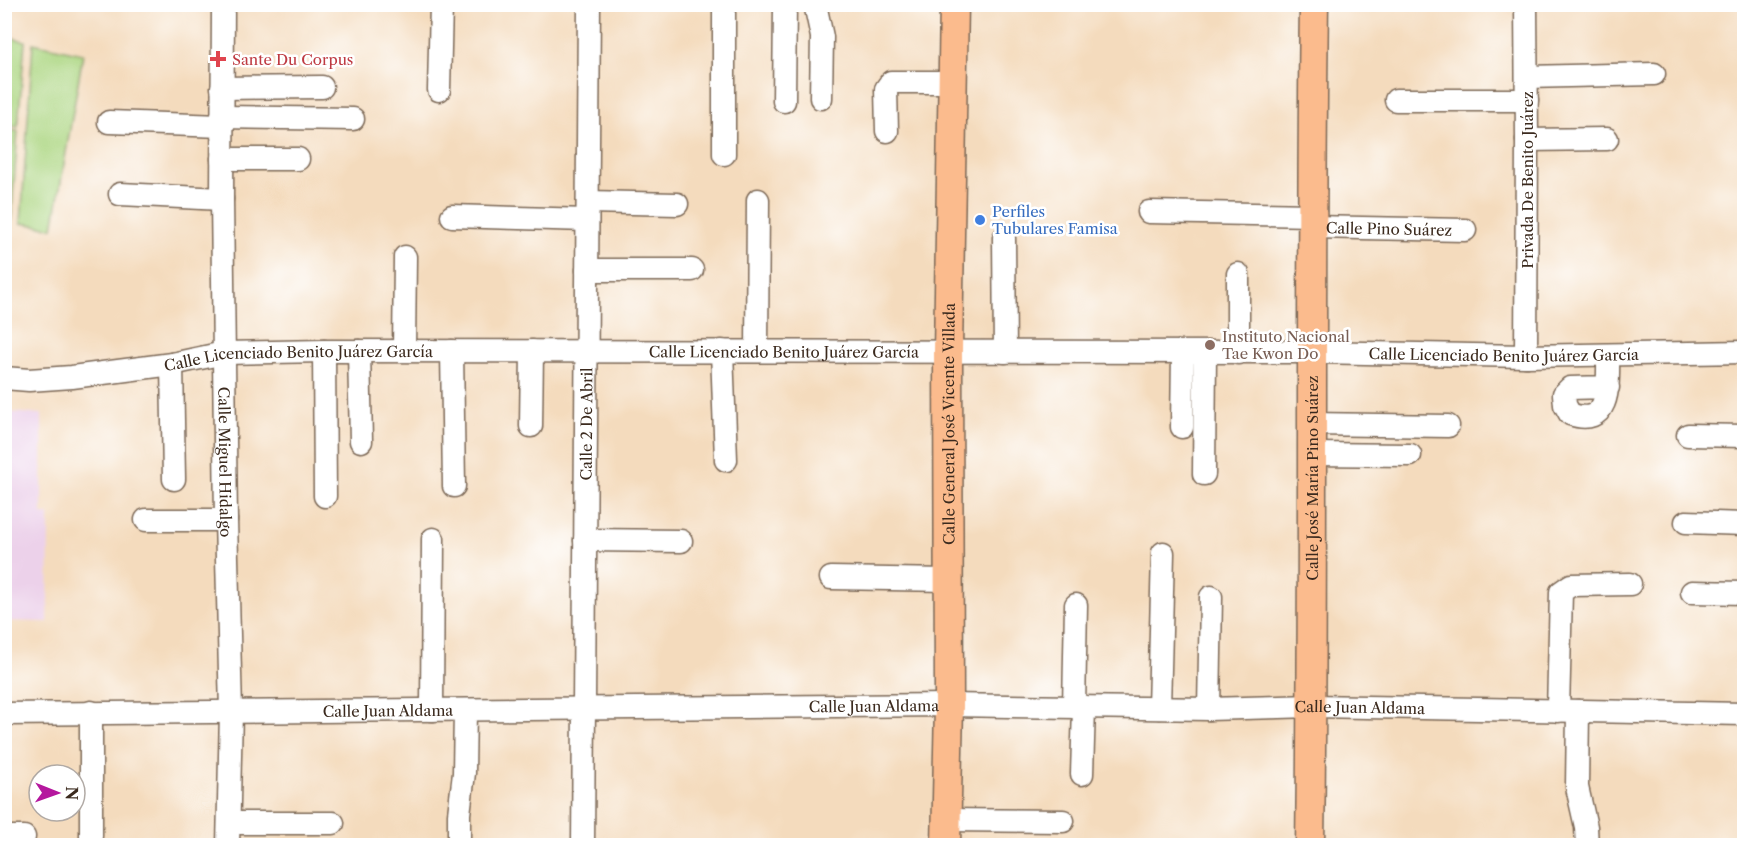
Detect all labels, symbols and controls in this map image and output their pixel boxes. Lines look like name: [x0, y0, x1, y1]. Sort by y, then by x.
marker: Sante Du Corpus: [209, 50, 227, 68]
place label: Sante Du Corpus: [232, 50, 353, 69]
street label: Privada De Benito Juárez: [1518, 91, 1537, 269]
place label: Perfiles Tubulares Famisa: [992, 202, 1118, 238]
marker: Perfiles Tubulares Famisa: [973, 213, 987, 227]
street label: Calle Pino Suárez: [1326, 218, 1453, 239]
street label: Calle General José Vicente Villada: [938, 303, 958, 545]
place label: Instituto Nacional Tae Kwon Do: [1222, 327, 1350, 363]
marker: Instituto Nacional Tae Kwon Do: [1203, 338, 1217, 352]
street label: Calle Licenciado Benito Juárez García: [163, 341, 433, 374]
street label: Calle Licenciado Benito Juárez García: [649, 342, 919, 361]
street label: Calle Licenciado Benito Juárez García: [1369, 344, 1639, 366]
street label: Calle 2 De Abril: [576, 367, 596, 481]
street label: Calle José María Pino Suárez: [1302, 375, 1322, 581]
street label: Calle Miguel Hidalgo: [215, 387, 236, 538]
street label: Calle Juan Aldama: [809, 696, 939, 716]
street label: Calle Juan Aldama: [1294, 696, 1425, 718]
street label: Calle Juan Aldama: [323, 700, 453, 720]
north arrow: [27, 763, 87, 823]
text: N: [62, 786, 82, 800]

